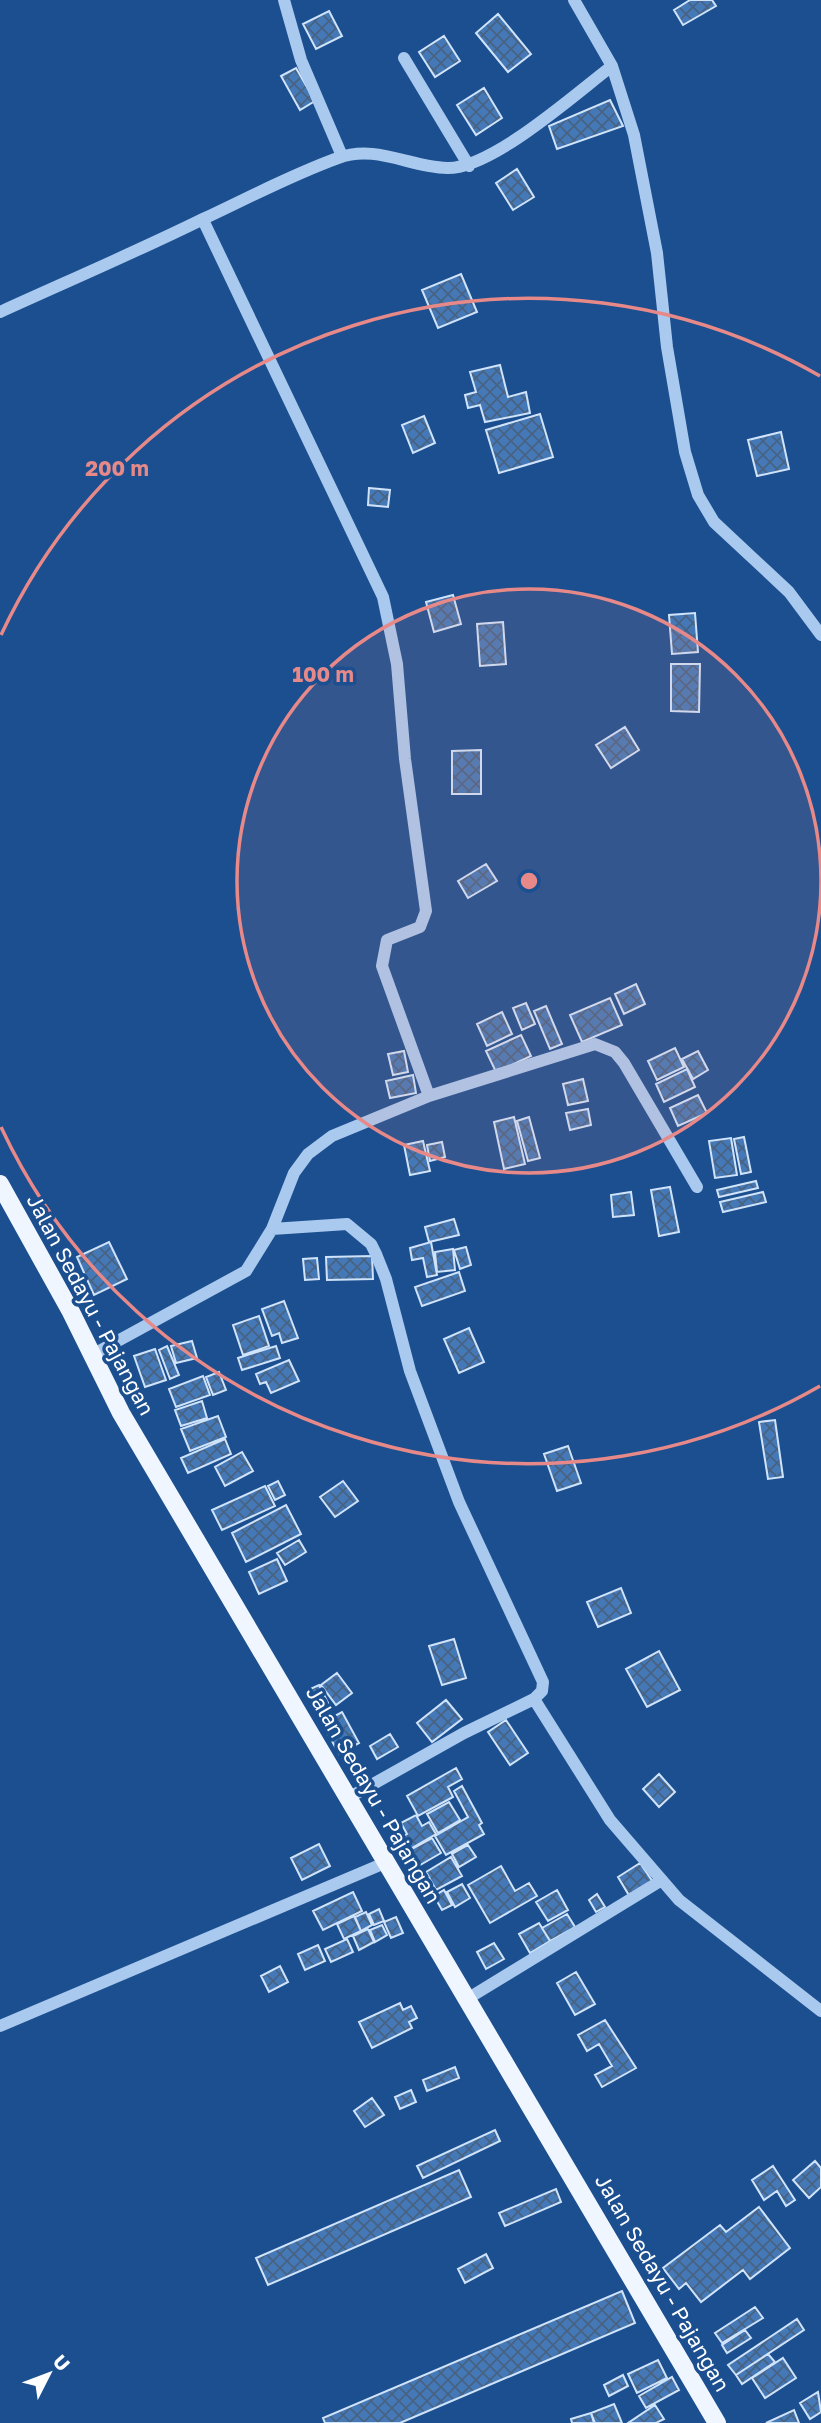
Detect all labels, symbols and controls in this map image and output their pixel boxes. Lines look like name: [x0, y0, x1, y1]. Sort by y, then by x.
text: 200 m: [85, 455, 149, 481]
text: 100 m: [292, 661, 354, 687]
centre of rings: [517, 869, 541, 893]
street label: Jalan Sedayu - Pajangan: [21, 1190, 160, 1420]
street label: Jalan Sedayu - Pajangan: [301, 1681, 447, 1908]
street label: Jalan Sedayu - Pajangan: [590, 2169, 736, 2396]
north arrow: [14, 2339, 84, 2409]
text: U: [49, 2349, 75, 2375]

